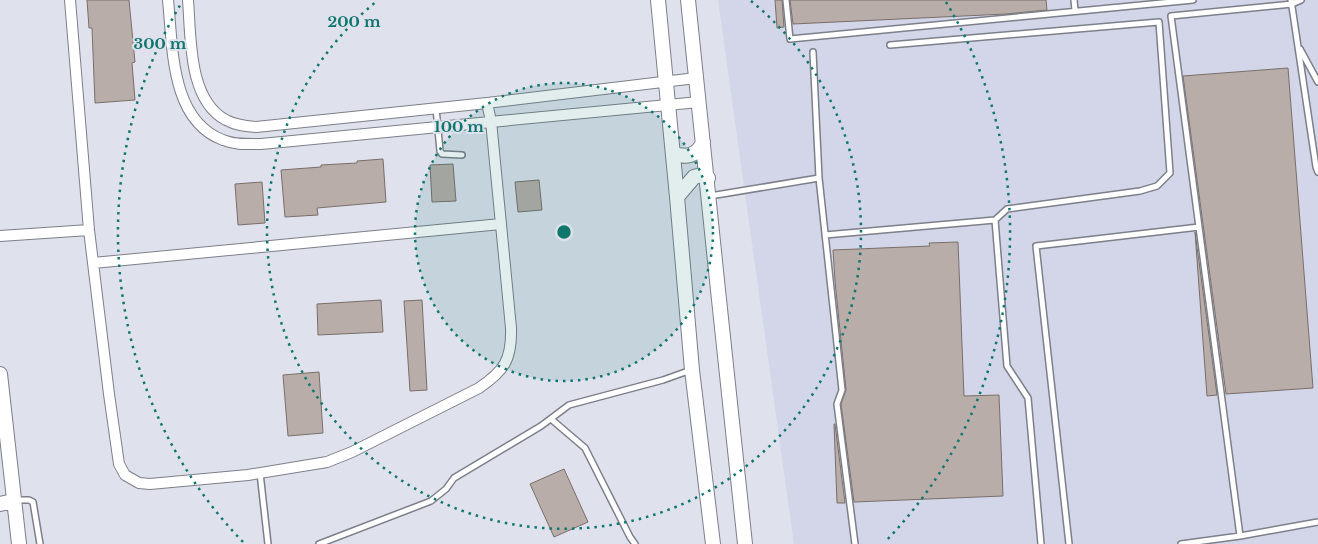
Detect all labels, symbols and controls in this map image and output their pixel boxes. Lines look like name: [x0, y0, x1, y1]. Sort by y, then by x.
text: 200 m: [328, 12, 381, 31]
text: 300 m: [134, 34, 187, 53]
text: 100 m: [434, 117, 484, 136]
centre of rings: [555, 223, 573, 241]

